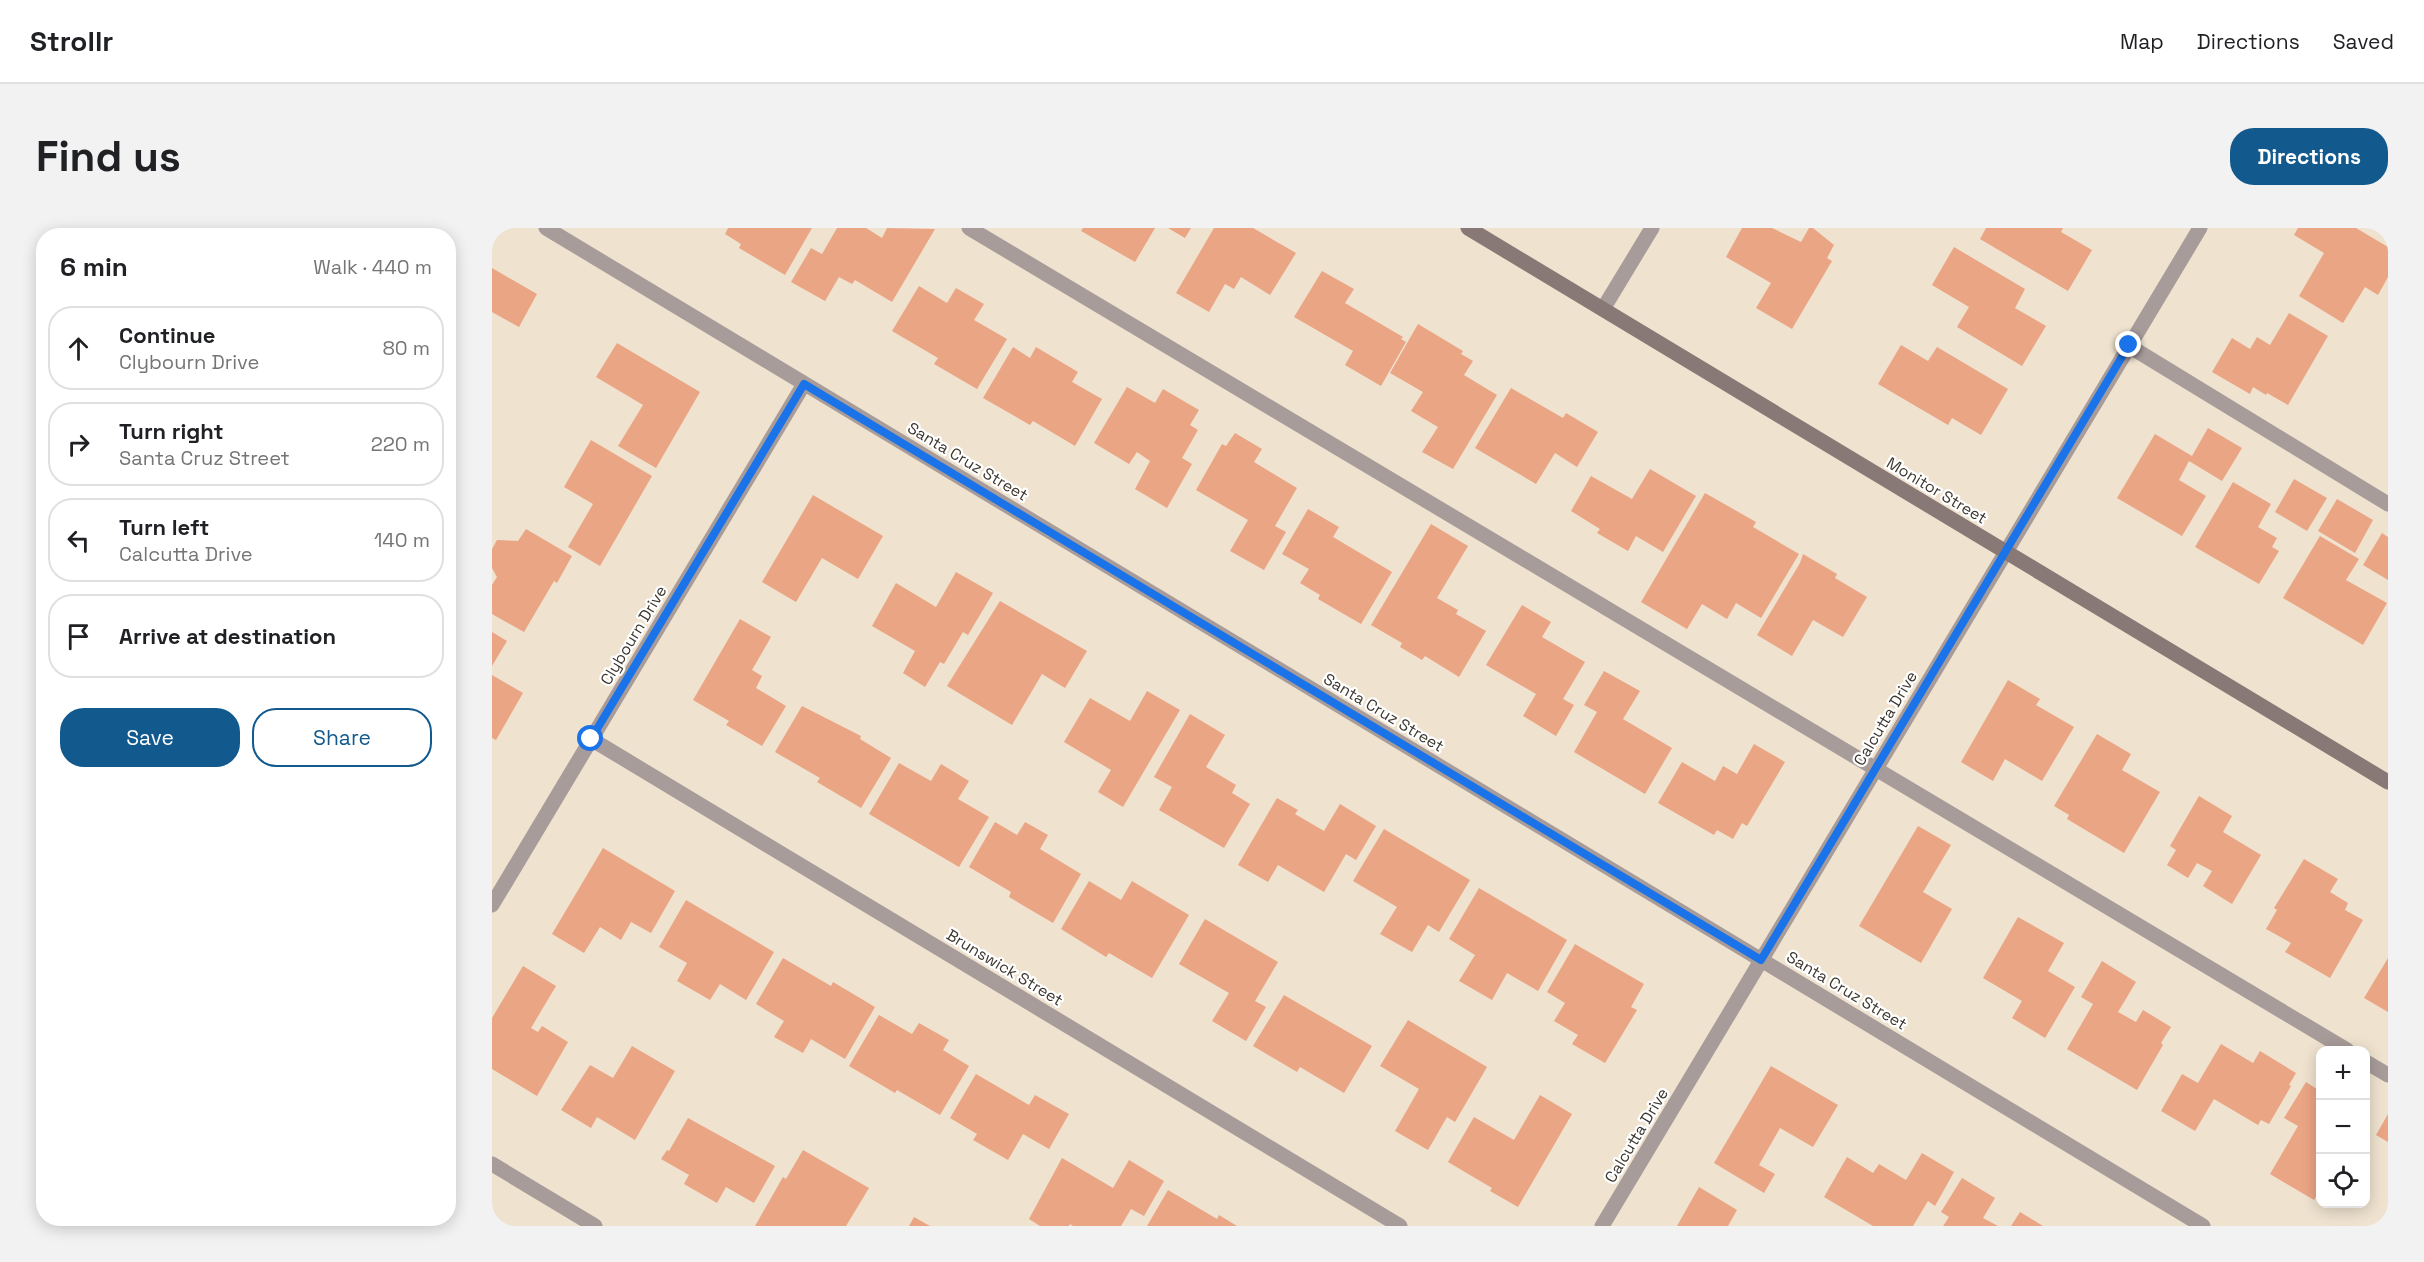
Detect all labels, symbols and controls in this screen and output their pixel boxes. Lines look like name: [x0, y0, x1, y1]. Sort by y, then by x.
text: Strollr: [30, 23, 113, 59]
text: Map: [2120, 28, 2164, 55]
text: Directions: [2197, 28, 2300, 55]
text: Saved: [2333, 28, 2394, 55]
button: Directions: [2230, 128, 2388, 185]
text: Find us: [36, 130, 181, 183]
text: 6 min: [60, 250, 128, 284]
text: Walk · 440 m: [313, 254, 432, 280]
text: Continue: [119, 321, 215, 349]
route end: [2115, 331, 2141, 357]
icon: ahead: [62, 332, 95, 365]
text: 80 m: [382, 335, 430, 361]
text: Clybourn Drive: [119, 349, 259, 375]
text: Turn right: [119, 417, 224, 445]
street label: Santa Cruz Street: [904, 417, 1032, 506]
icon: right: [62, 428, 95, 461]
text: 220 m: [371, 431, 430, 457]
text: Santa Cruz Street: [119, 445, 290, 471]
street label: Monitor Street: [1883, 452, 1991, 529]
text: Turn left: [119, 513, 209, 541]
icon: left: [62, 524, 95, 557]
text: 140 m: [374, 527, 430, 553]
text: Calcutta Drive: [119, 541, 253, 567]
street label: Clybourn Drive: [596, 582, 671, 689]
icon: arrive: [62, 620, 95, 653]
text: Arrive at destination: [119, 622, 336, 650]
street label: Calcutta Drive: [1849, 667, 1922, 769]
street label: Santa Cruz Street: [1320, 668, 1448, 757]
button: Save: [60, 708, 240, 767]
button: Share: [252, 708, 432, 767]
route start: [577, 725, 603, 751]
street label: Brunswick Street: [943, 924, 1067, 1011]
street label: Santa Cruz Street: [1783, 946, 1911, 1035]
map controls: [2316, 1046, 2370, 1208]
button: +: [2316, 1046, 2370, 1100]
street label: Calcutta Drive: [1600, 1084, 1673, 1186]
button: −: [2316, 1100, 2370, 1154]
button: locate: [2316, 1154, 2370, 1208]

